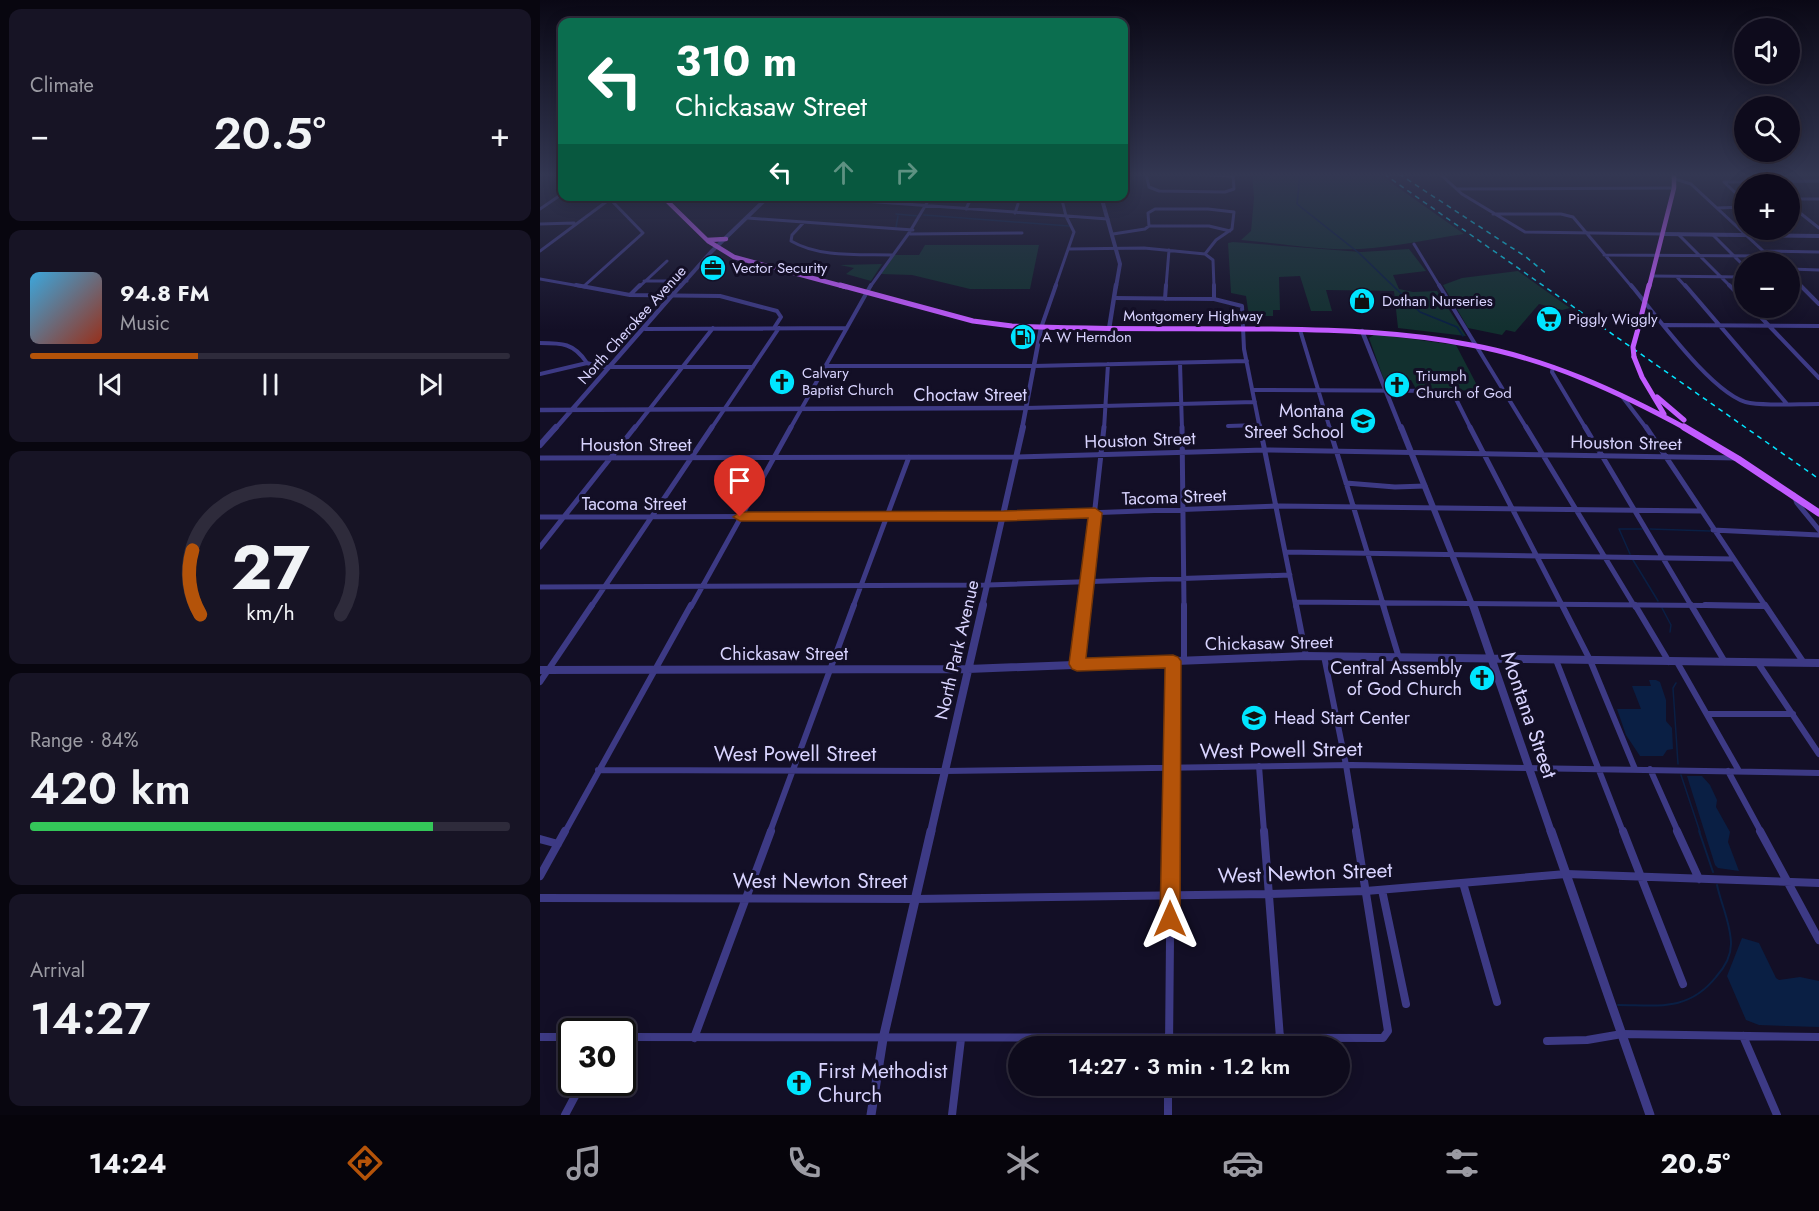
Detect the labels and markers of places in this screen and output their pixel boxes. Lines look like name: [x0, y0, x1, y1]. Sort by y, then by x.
office icon: Vector Security: [698, 253, 728, 283]
place label: Vector Security: [732, 257, 828, 279]
shop icon: Dothan Nurseries: [1347, 286, 1377, 316]
place label: Dothan Nurseries: [1382, 290, 1493, 312]
supermarket icon: Piggly Wiggly: [1534, 304, 1564, 334]
place label: Piggly Wiggly: [1568, 308, 1658, 330]
fuel station icon: A W Herndon: [1008, 322, 1038, 352]
place label: A W Herndon: [1042, 326, 1132, 348]
place label: Calvary Baptist Church: [802, 362, 894, 401]
place label: Triumph Church of God: [1416, 365, 1512, 404]
church icon: Calvary Baptist Church: [767, 367, 797, 397]
church icon: Triumph Church of God: [1382, 370, 1412, 400]
place label: Montana Street School: [1244, 398, 1344, 445]
school or university icon: Montana Street School: [1348, 406, 1378, 436]
pin: [714, 455, 765, 517]
place label: Central Assembly of God Church: [1330, 655, 1462, 702]
church icon: Central Assembly of God Church: [1467, 663, 1497, 693]
school or university icon: Head Start Center: [1239, 703, 1269, 733]
place label: Head Start Center: [1274, 705, 1411, 731]
place label: First Methodist Church: [818, 1056, 947, 1110]
church icon: First Methodist Church: [784, 1068, 814, 1098]

